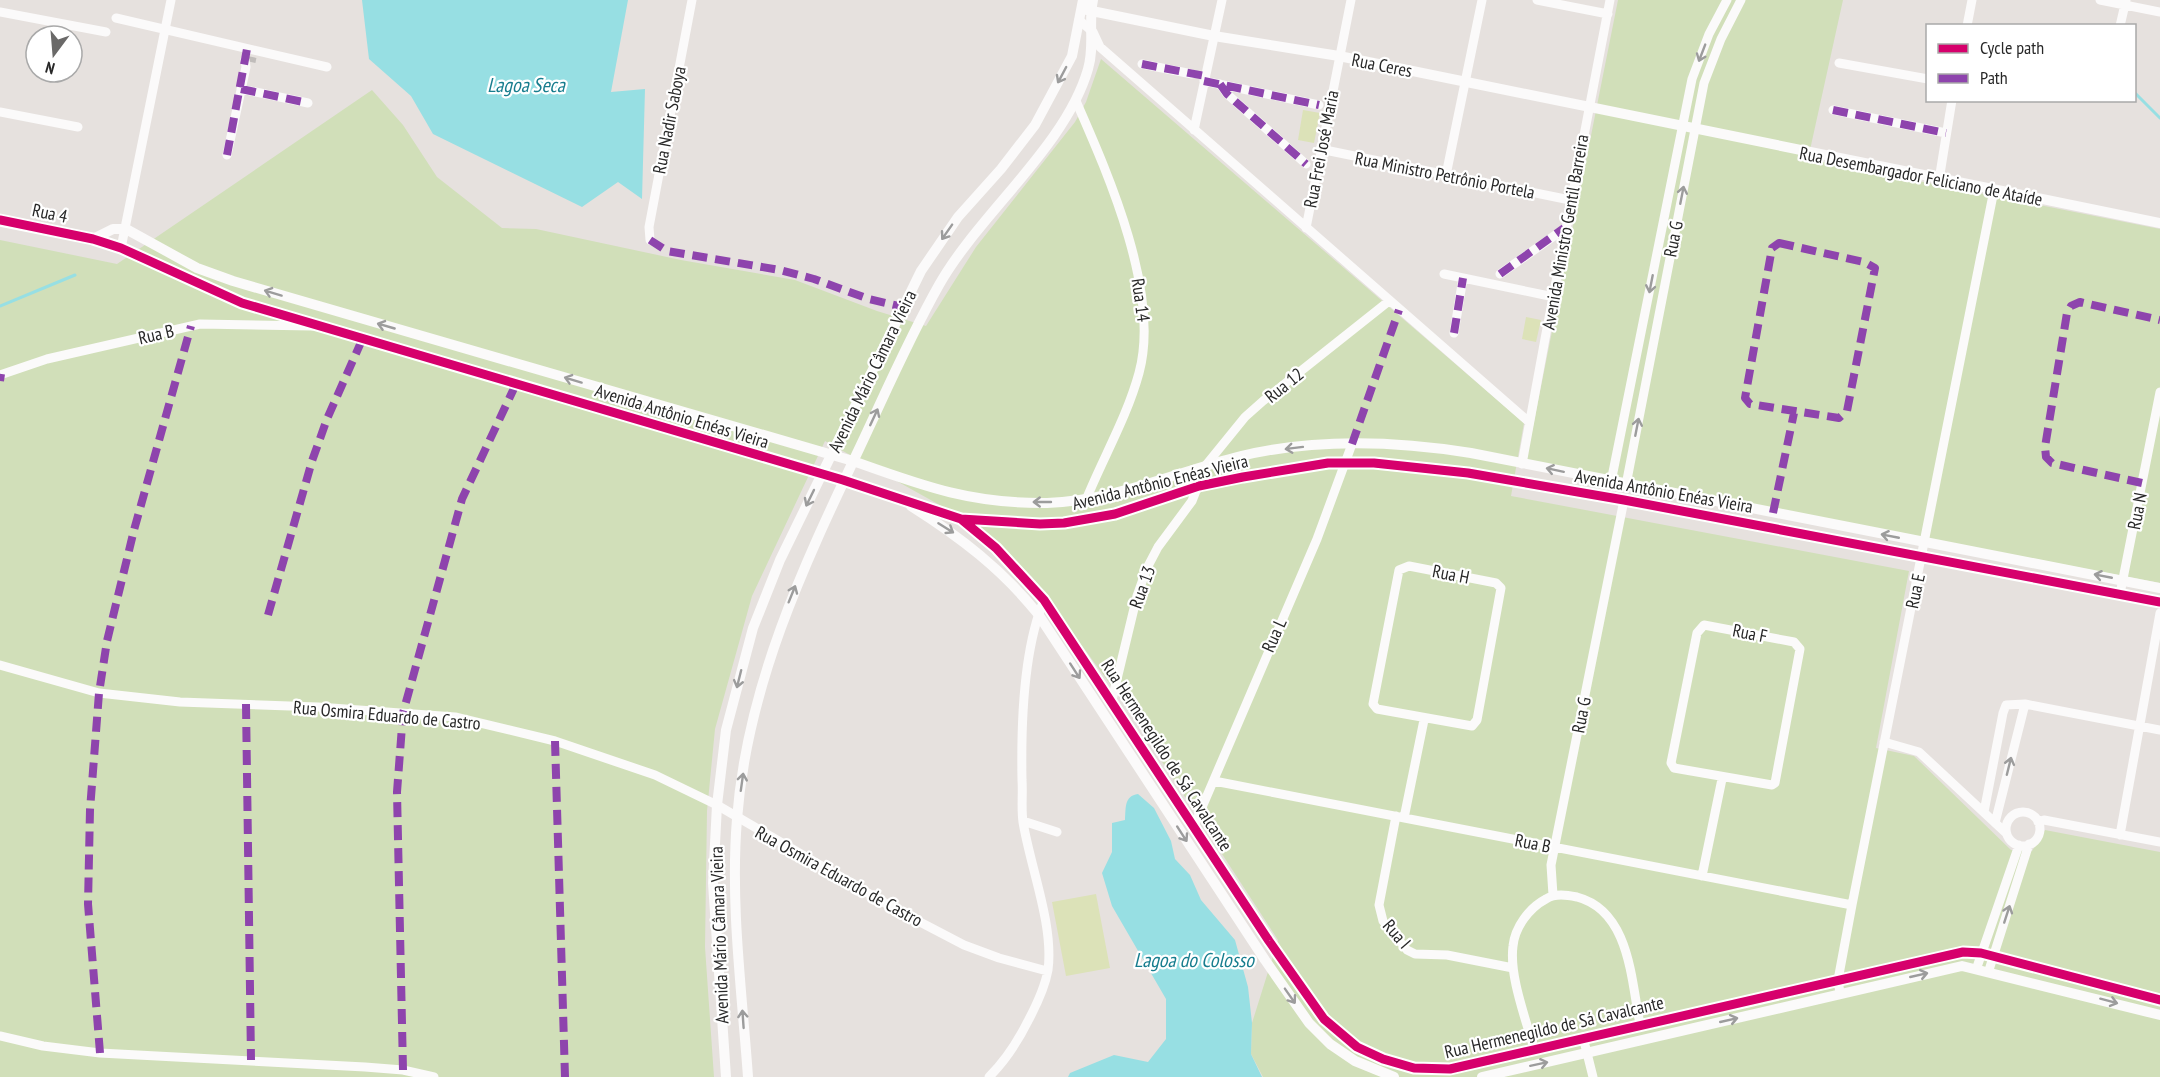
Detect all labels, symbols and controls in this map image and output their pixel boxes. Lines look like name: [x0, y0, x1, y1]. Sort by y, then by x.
north arrow: [24, 24, 84, 84]
legend: [1926, 24, 2136, 102]
text: Cycle path: [1980, 36, 2044, 59]
one-way arrow: [1696, 43, 1707, 62]
street label: Rua Ceres: [1350, 48, 1414, 82]
text: N: [43, 58, 57, 79]
street label: Rua Nadir Saboya: [647, 64, 691, 176]
one-way arrow: [1056, 66, 1067, 84]
text: Path: [1980, 66, 2008, 89]
water label: Lagoa Seca: [487, 72, 566, 98]
street label: Rua Frei José Maria: [1298, 88, 1344, 210]
street label: Avenida Ministro Gentil Barreira: [1536, 133, 1594, 331]
street label: Rua Desembargador Feliciano de Ataíde: [1798, 141, 2044, 211]
street label: Rua Ministro Petrônio Portela: [1353, 146, 1537, 204]
one-way arrow: [1677, 185, 1688, 205]
street label: Rua 4: [30, 198, 70, 228]
street label: Rua G: [1658, 219, 1688, 259]
one-way arrow: [941, 223, 954, 239]
one-way arrow: [1645, 274, 1656, 293]
street label: Rua 14: [1127, 277, 1155, 323]
street label: Avenida Mário Câmara Vieira: [823, 286, 921, 456]
one-way arrow: [264, 287, 283, 298]
street label: Rua B: [136, 319, 176, 349]
one-way arrow: [377, 319, 396, 331]
street label: Rua 12: [1260, 362, 1308, 408]
one-way arrow: [564, 374, 583, 385]
street label: Avenida Antônio Enéas Vieira: [592, 379, 772, 453]
one-way arrow: [868, 409, 880, 427]
one-way arrow: [1632, 418, 1643, 438]
one-way arrow: [1284, 442, 1304, 453]
street label: Avenida Antônio Enéas Vieira: [1070, 449, 1250, 515]
one-way arrow: [1545, 464, 1564, 476]
street label: Avenida Antônio Enéas Vieira: [1573, 464, 1755, 518]
one-way arrow: [804, 489, 816, 507]
street label: Rua N: [2122, 491, 2152, 531]
one-way arrow: [1033, 496, 1053, 508]
one-way arrow: [937, 521, 954, 534]
one-way arrow: [1881, 530, 1901, 541]
street label: Rua H: [1431, 559, 1471, 589]
street label: Rua 13: [1124, 563, 1160, 611]
one-way arrow: [2093, 570, 2113, 581]
street label: Rua E: [1900, 571, 1930, 611]
one-way arrow: [787, 586, 798, 604]
street label: Rua L: [1256, 614, 1292, 656]
street label: Rua F: [1731, 618, 1769, 648]
street label: Rua Hermenegildo de Sá Cavalcante: [1096, 655, 1238, 855]
one-way arrow: [1069, 662, 1081, 679]
one-way arrow: [732, 669, 744, 688]
street label: Rua Osmira Eduardo de Castro: [292, 695, 482, 735]
street label: Rua G: [1566, 695, 1596, 735]
one-way arrow: [2004, 757, 2016, 776]
one-way arrow: [736, 773, 747, 793]
street label: Rua Osmira Eduardo de Castro: [751, 820, 927, 932]
one-way arrow: [1176, 825, 1188, 842]
street label: Rua B: [1513, 828, 1553, 858]
street label: Avenida Mário Câmara Vieira: [704, 846, 734, 1024]
one-way arrow: [2002, 905, 2013, 924]
street label: Rua I: [1378, 915, 1416, 953]
water label: Lagoa do Colosso: [1134, 947, 1255, 973]
one-way arrow: [1909, 969, 1928, 980]
one-way arrow: [1284, 988, 1296, 1004]
street label: Rua Hermenegildo de Sá Cavalcante: [1442, 991, 1666, 1063]
one-way arrow: [2099, 996, 2118, 1008]
one-way arrow: [738, 1009, 749, 1029]
one-way arrow: [1719, 1013, 1738, 1025]
one-way arrow: [1530, 1057, 1549, 1069]

